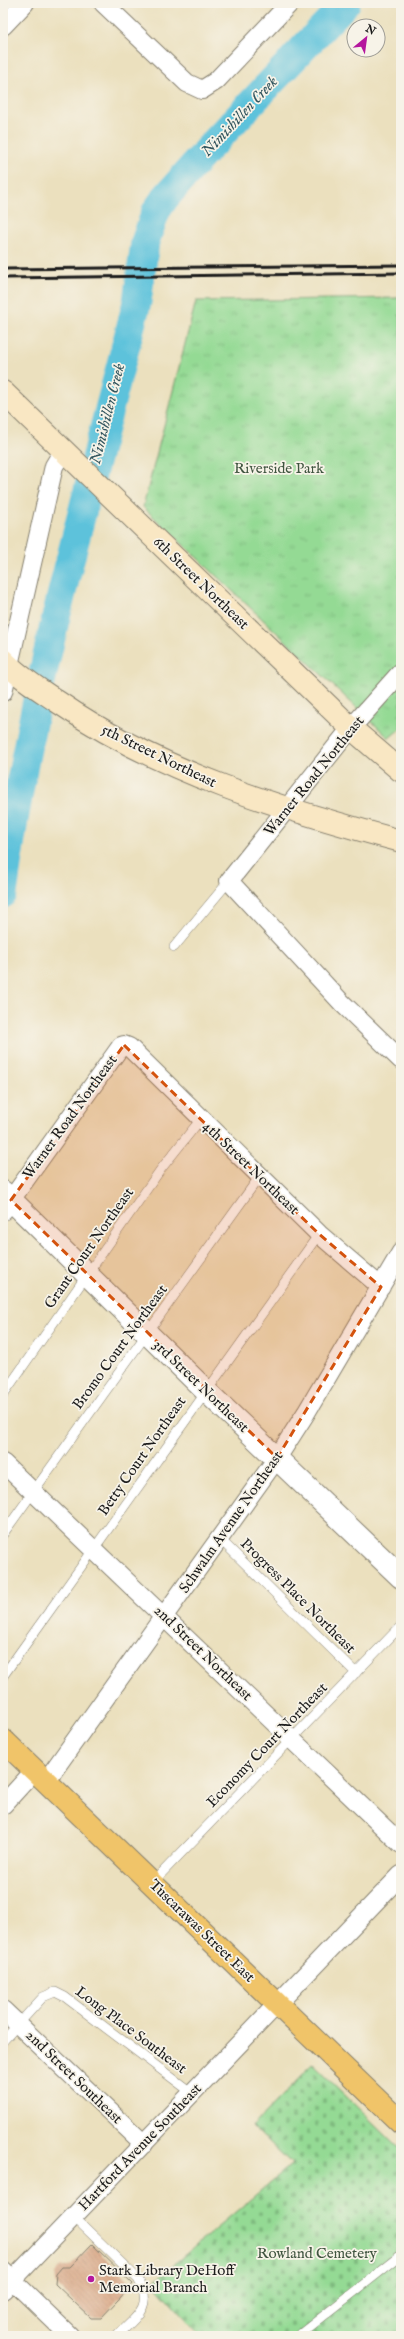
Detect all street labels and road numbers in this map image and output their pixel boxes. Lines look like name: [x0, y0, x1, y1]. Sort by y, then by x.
street label: 6th Street Northeast: [149, 532, 253, 634]
street label: Warner Road Northeast: [260, 712, 368, 840]
street label: 5th Street Northeast: [98, 720, 220, 792]
street label: Warner Road Northeast: [18, 1051, 122, 1183]
street label: 4th Street Northeast: [199, 1117, 303, 1219]
street label: Grant Court Northeast: [40, 1184, 138, 1312]
street label: Bromo Court Northeast: [68, 1281, 172, 1413]
street label: 3rd Street Northeast: [149, 1335, 253, 1437]
street label: Betty Court Northeast: [94, 1393, 190, 1519]
street label: Schwalm Avenue Northeast: [175, 1447, 287, 1597]
street label: Progress Place Northeast: [236, 1534, 360, 1658]
street label: 2nd Street Northeast: [150, 1601, 256, 1705]
street label: Economy Court Northeast: [202, 1679, 332, 1811]
street label: Tuscarawas Street East: [145, 1876, 259, 1986]
street label: Long Place Southeast: [72, 1982, 190, 2078]
street label: 2nd Street Southeast: [22, 2026, 126, 2128]
street label: Hartford Avenue Southeast: [74, 2079, 206, 2215]

